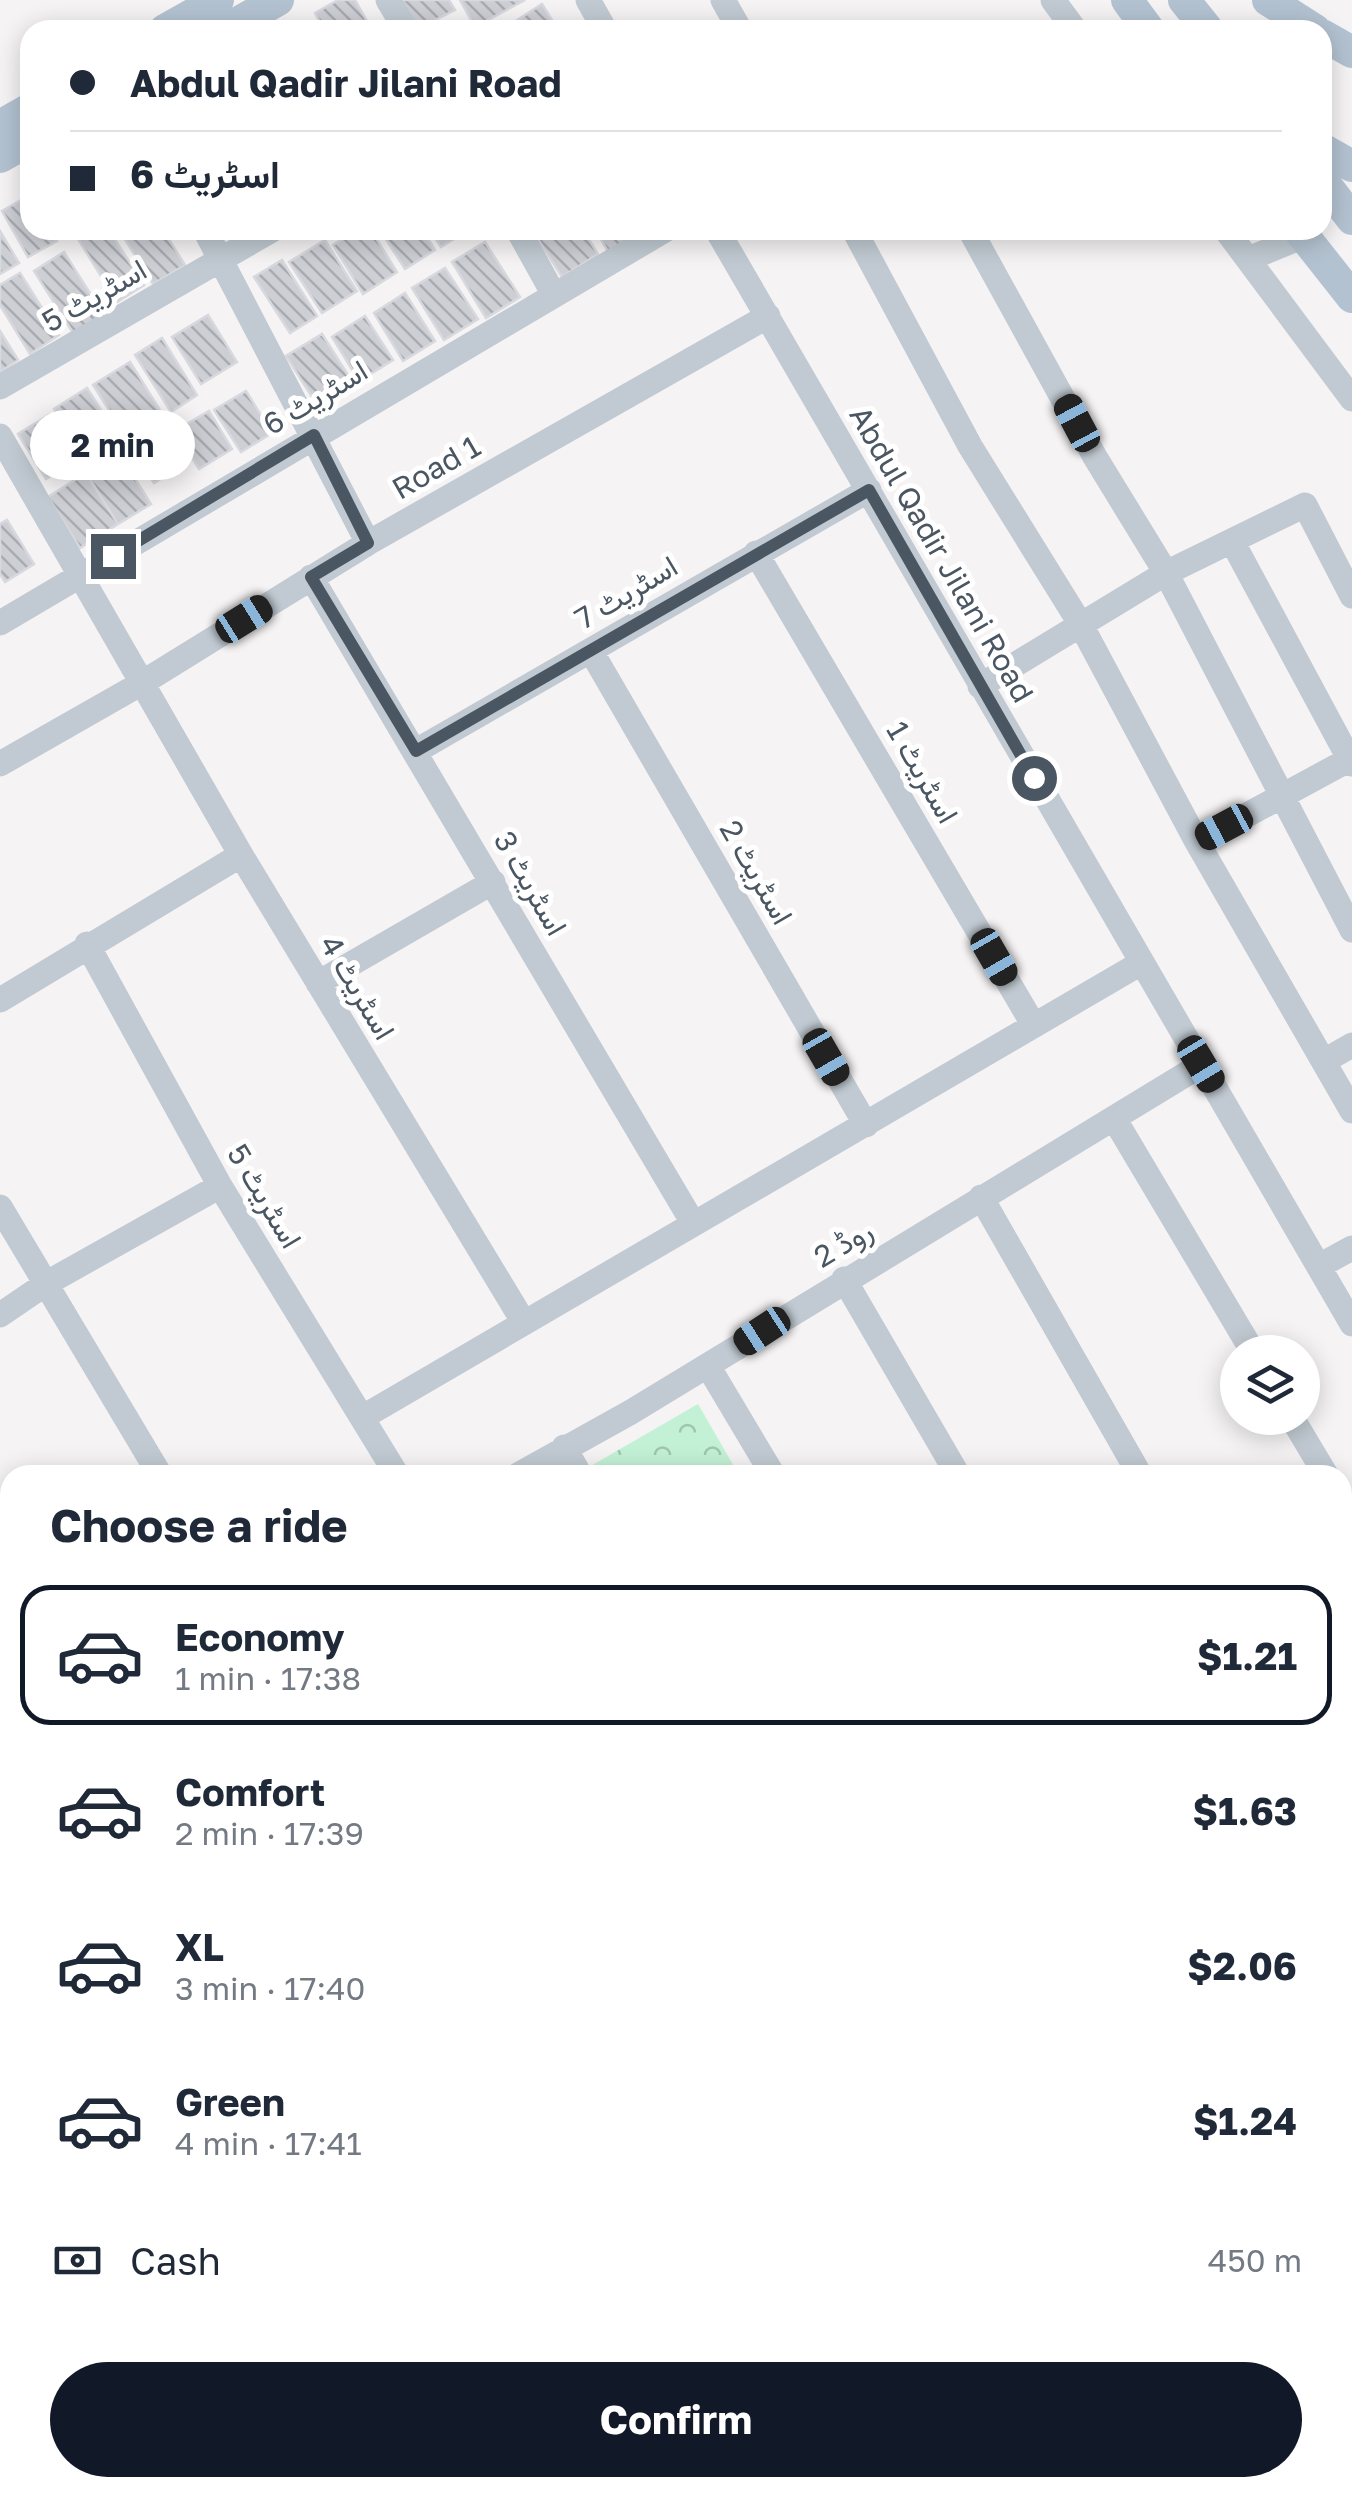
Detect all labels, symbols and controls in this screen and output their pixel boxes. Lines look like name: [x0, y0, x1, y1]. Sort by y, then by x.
text: Abdul Qadir Jilani Road: [130, 60, 562, 105]
text: اسٹریٹ 6: [130, 151, 280, 196]
street label: اسٹریٹ 5: [35, 251, 153, 340]
street label: اسٹریٹ 6: [256, 352, 374, 443]
car: [1050, 389, 1104, 457]
street label: Abdul Qadir Jilani Road: [842, 400, 1042, 708]
callout: 2 min: [31, 411, 196, 481]
text: 2 min: [71, 426, 154, 464]
street label: Road 1: [386, 428, 486, 506]
route end: [91, 534, 136, 579]
street label: اسٹریٹ 7: [568, 547, 684, 637]
car: [211, 590, 277, 648]
street label: اسٹریٹ 1: [879, 715, 966, 830]
route start: [1012, 756, 1057, 801]
car: [1190, 800, 1258, 854]
street label: اسٹریٹ 2: [712, 813, 801, 931]
street label: اسٹریٹ 3: [486, 824, 575, 942]
car: [966, 924, 1022, 990]
street label: اسٹریٹ 4: [312, 928, 403, 1046]
car: [798, 1024, 854, 1090]
car: [1173, 1031, 1229, 1097]
street label: اسٹریٹ 5: [219, 1138, 310, 1255]
street label: روڈ 2: [807, 1211, 880, 1275]
car: [729, 1302, 795, 1360]
map controls: [1220, 1335, 1320, 1435]
button: layers: [1220, 1335, 1320, 1435]
text: Choose a ride: [50, 1498, 348, 1552]
icon: car: [55, 1610, 145, 1700]
text: Economy: [175, 1614, 344, 1659]
text: $1.21: [1197, 1633, 1297, 1678]
text: 1 min · 17:38: [175, 1659, 361, 1697]
icon: car: [55, 1765, 145, 1855]
text: Comfort: [175, 1769, 325, 1814]
text: $1.63: [1192, 1788, 1297, 1833]
text: 2 min · 17:39: [175, 1814, 364, 1852]
icon: car: [55, 1920, 145, 2010]
text: XL: [175, 1924, 224, 1969]
text: $2.06: [1187, 1943, 1297, 1988]
text: 3 min · 17:40: [175, 1969, 365, 2007]
icon: car: [55, 2075, 145, 2165]
text: Green: [175, 2079, 285, 2124]
text: $1.24: [1193, 2098, 1297, 2143]
text: 4 min · 17:41: [175, 2124, 362, 2162]
icon: cash: [50, 2233, 105, 2288]
text: Cash: [130, 2238, 221, 2283]
text: 450 m: [1208, 2241, 1302, 2279]
button: Confirm: [50, 2362, 1302, 2477]

